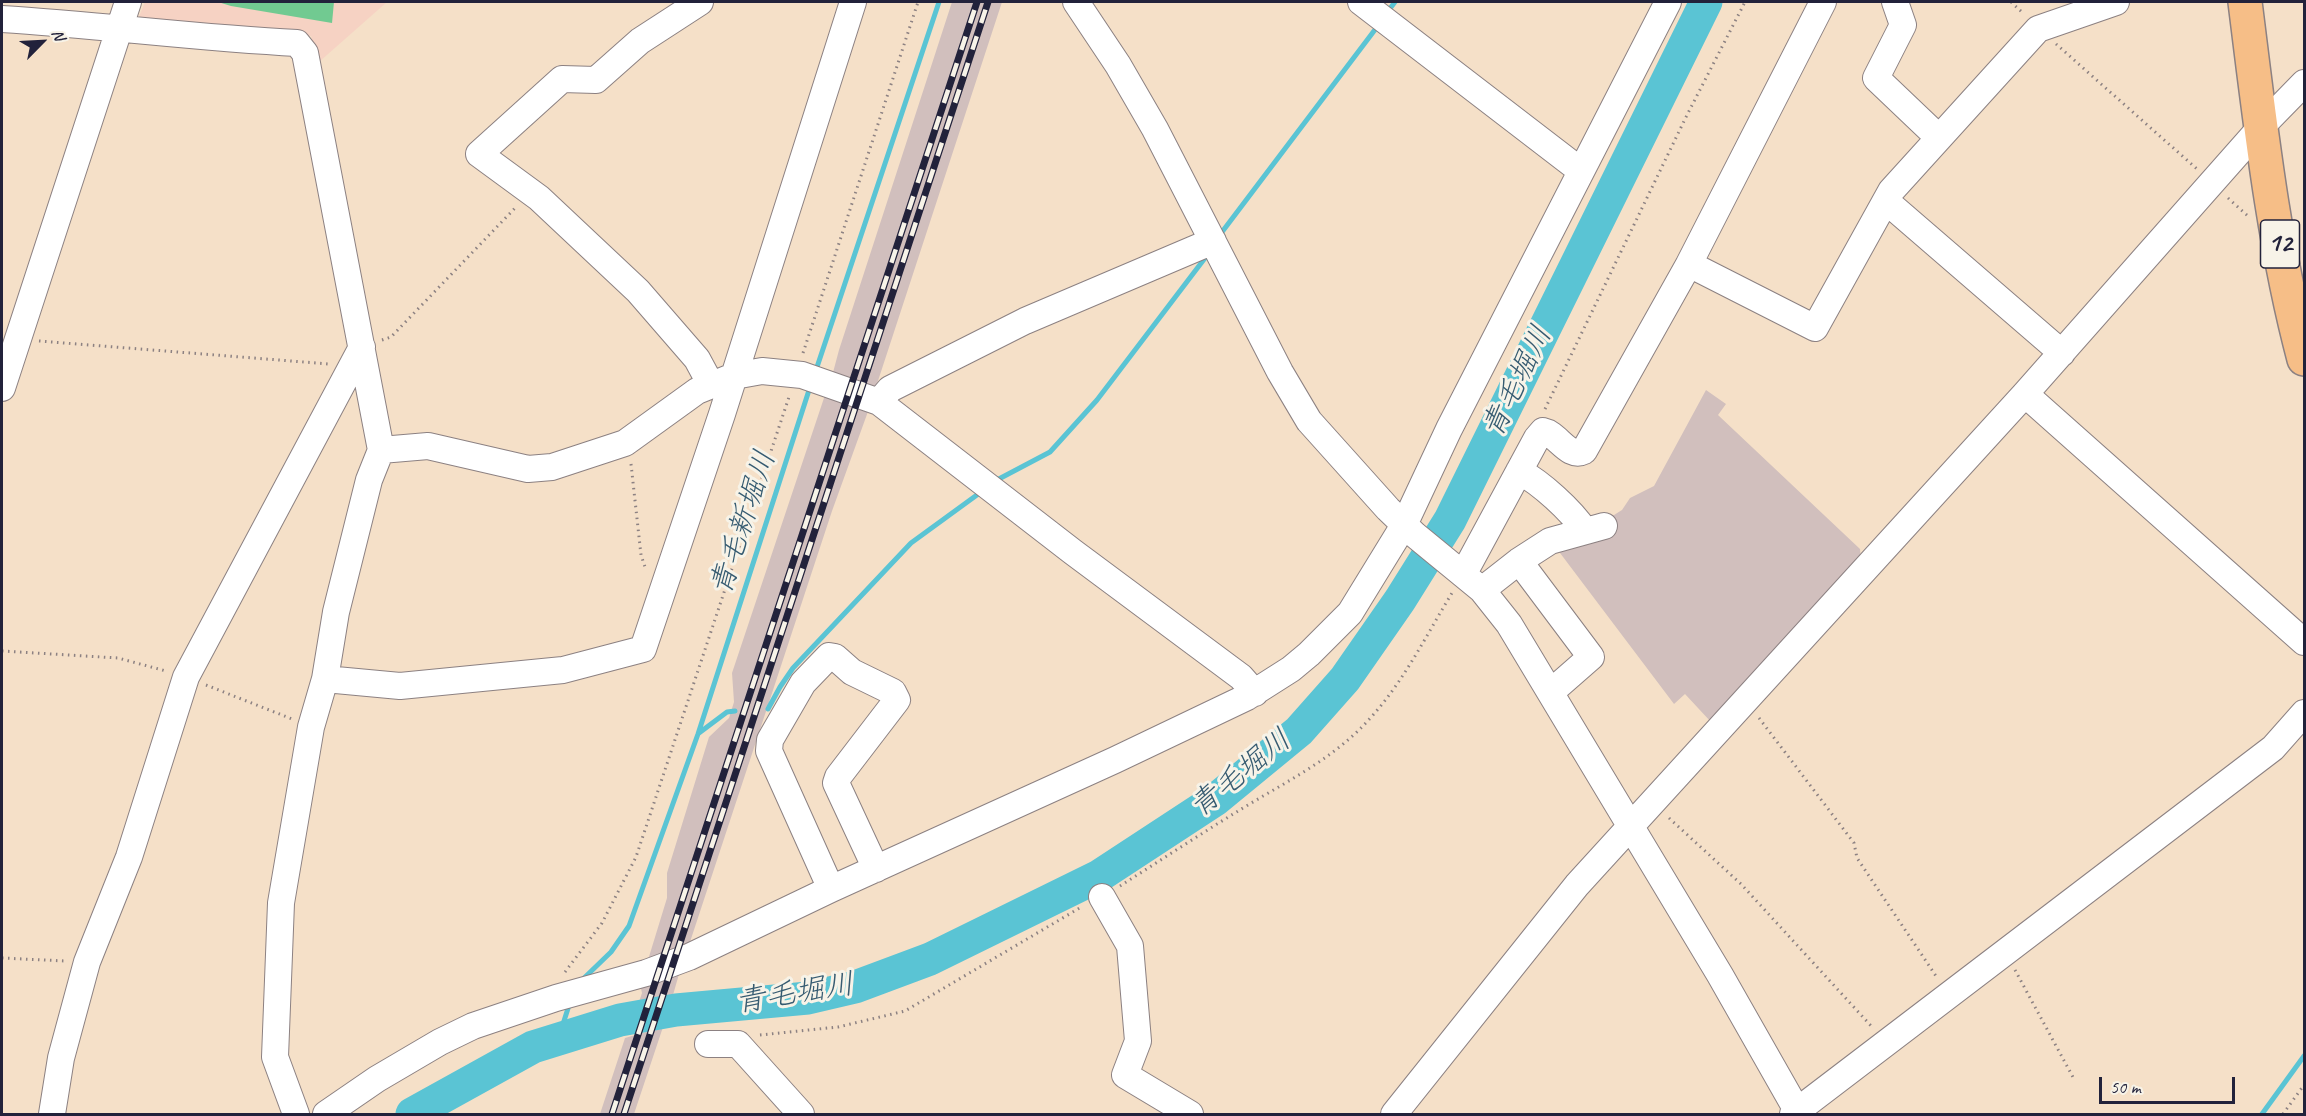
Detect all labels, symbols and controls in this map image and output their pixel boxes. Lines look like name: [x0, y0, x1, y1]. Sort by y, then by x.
north arrow: [12, 12, 72, 72]
text: N: [47, 26, 70, 43]
road number: 12: [2260, 220, 2300, 268]
water label: 青毛堀川: [1476, 320, 1560, 444]
water label: 青毛新堀川: [704, 446, 784, 600]
water label: 青毛堀川: [1183, 722, 1299, 826]
water label: 青毛堀川: [733, 967, 857, 1021]
scale bar: [2102, 1065, 2238, 1103]
text: 50 m: [2110, 1076, 2141, 1098]

